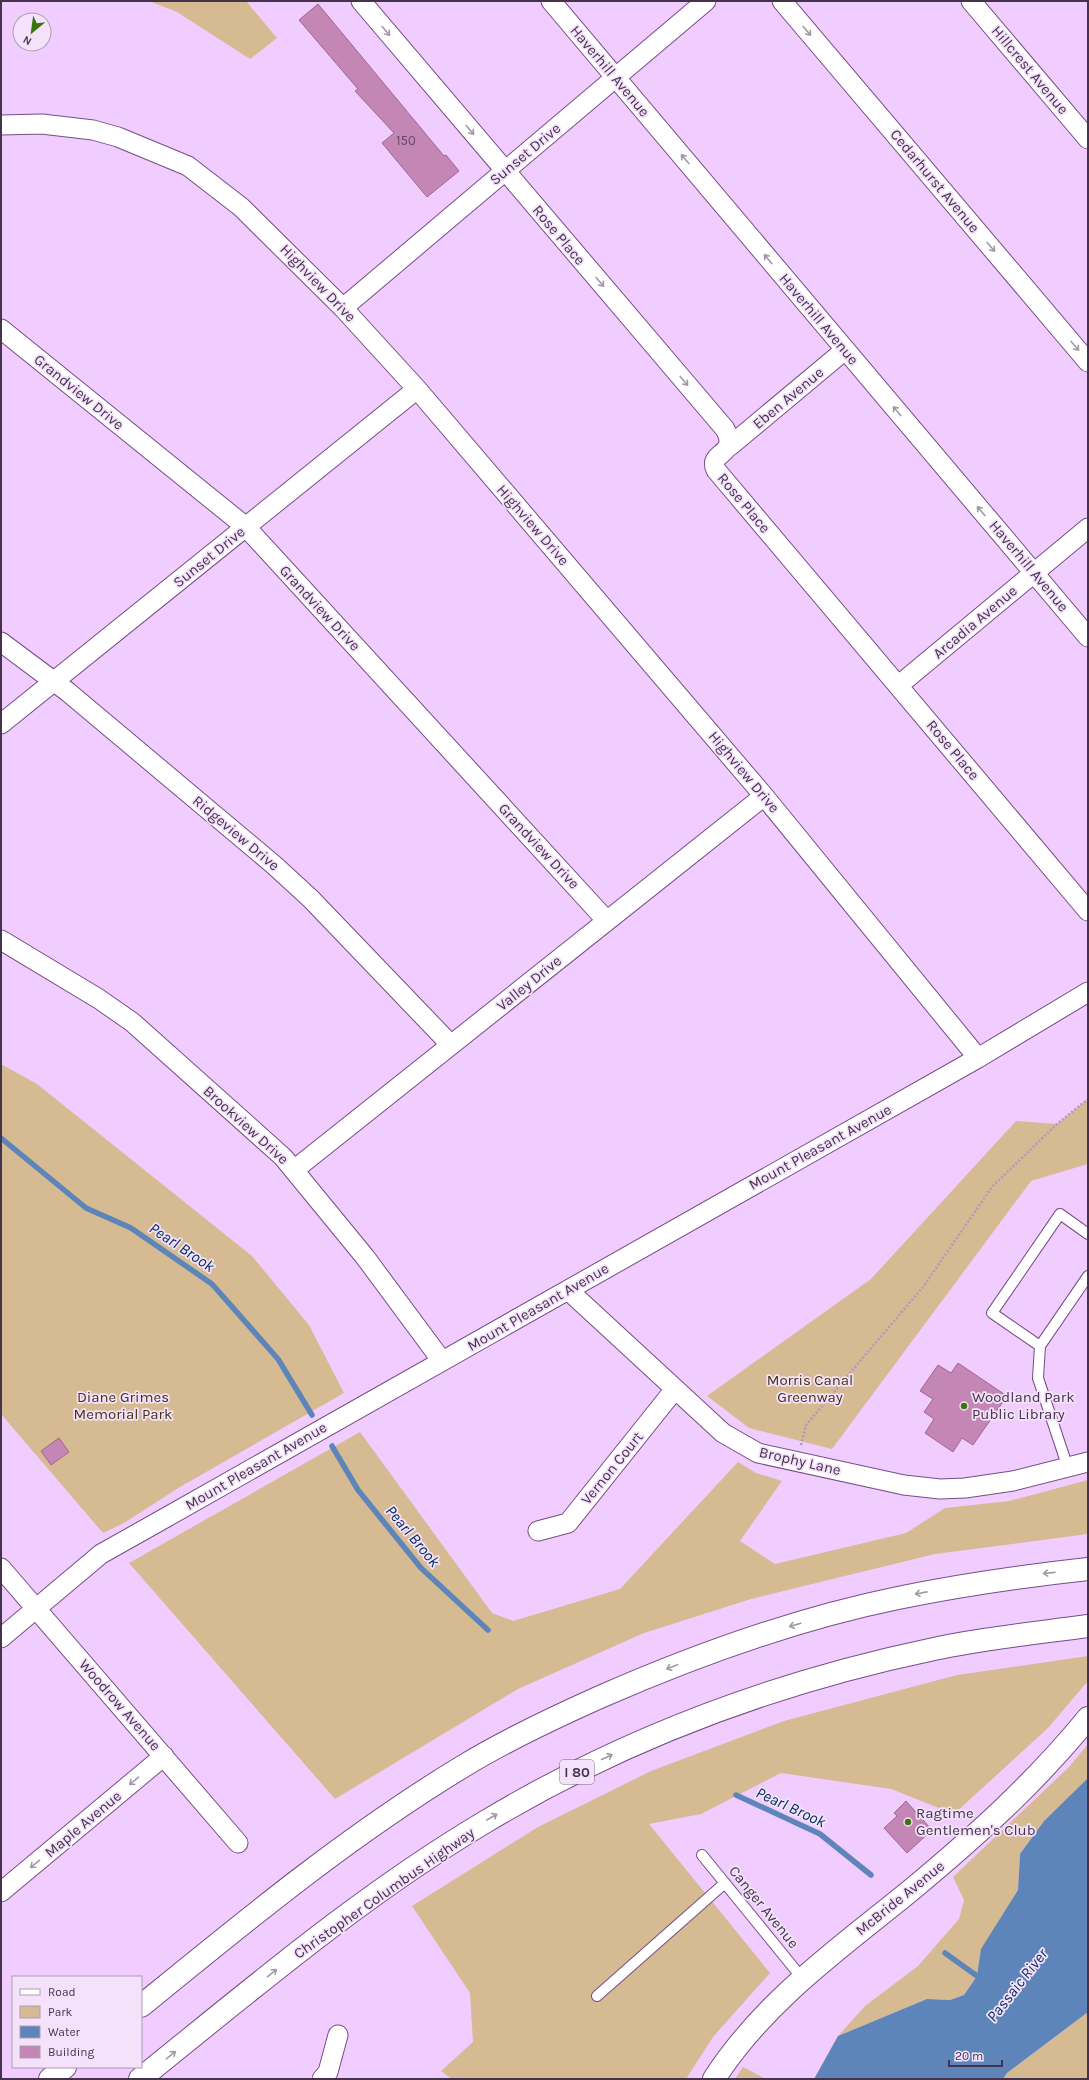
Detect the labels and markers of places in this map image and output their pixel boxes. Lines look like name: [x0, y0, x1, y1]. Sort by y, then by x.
place label: Woodland Park Public Library: [972, 1388, 1075, 1423]
marker: Woodland Park Public Library: [959, 1401, 969, 1411]
place label: Ragtime Gentlemen's Club: [916, 1804, 1036, 1839]
marker: Ragtime Gentlemen's Club: [903, 1817, 913, 1827]

